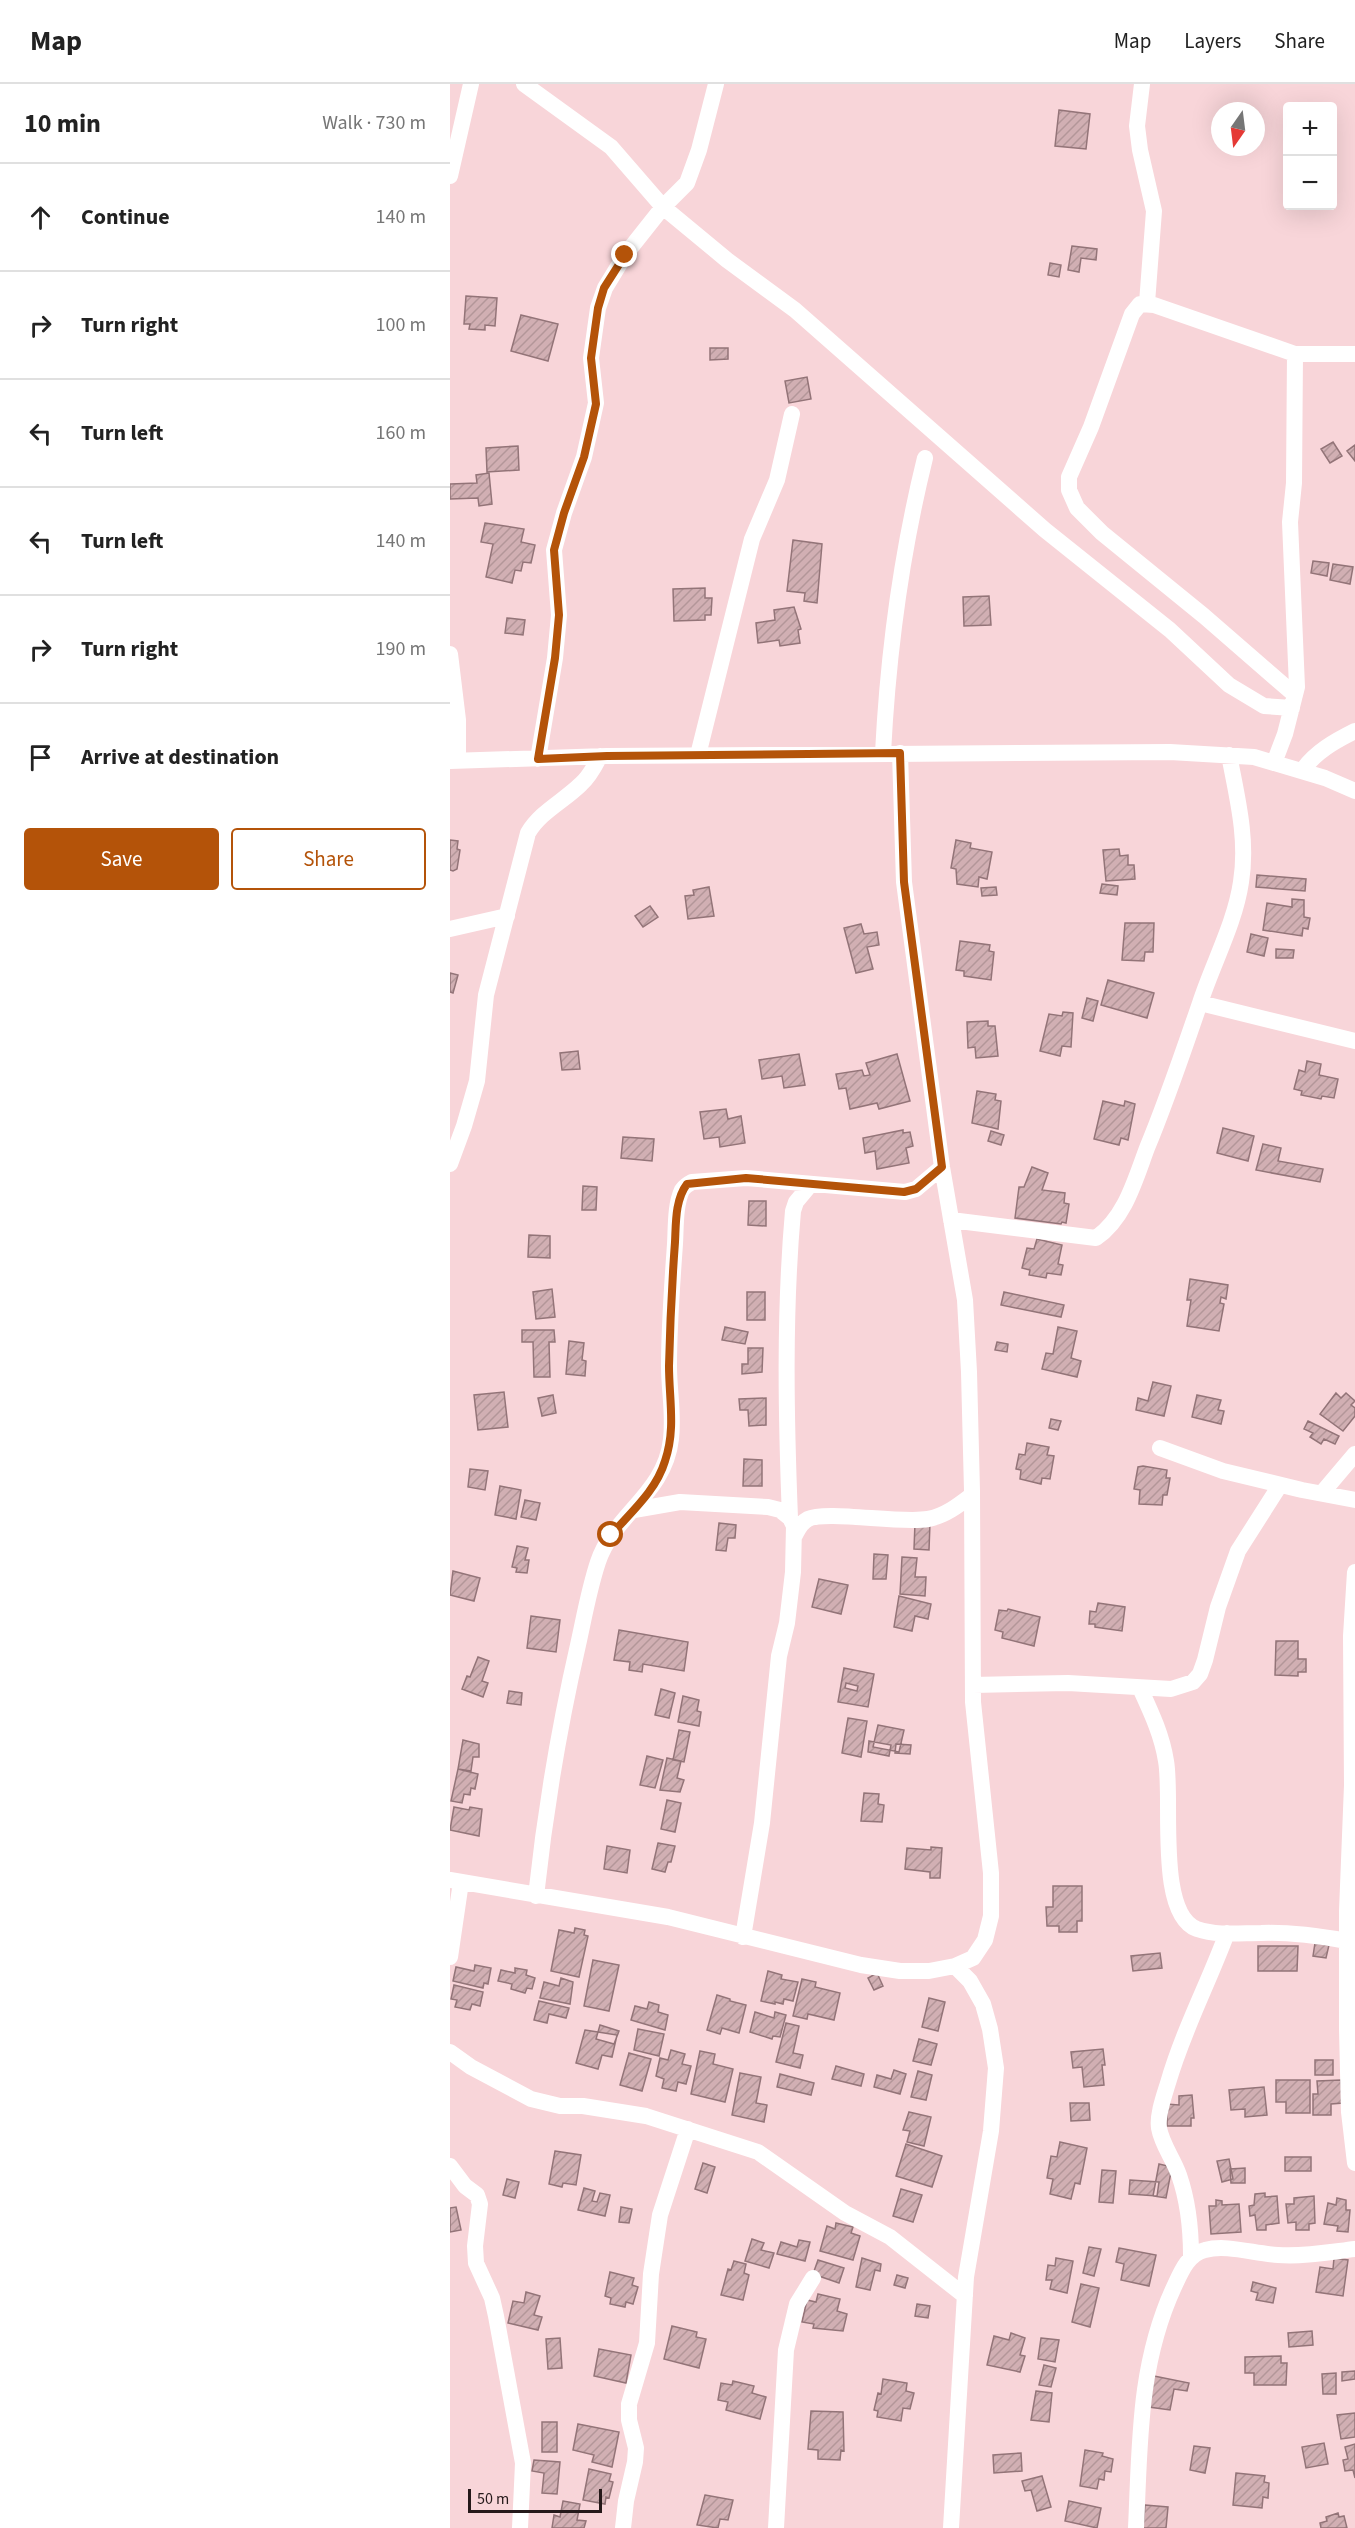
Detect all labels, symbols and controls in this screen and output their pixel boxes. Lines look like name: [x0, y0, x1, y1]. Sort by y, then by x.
text: Map: [30, 21, 82, 61]
text: Map: [1114, 26, 1151, 56]
text: Layers: [1184, 26, 1241, 56]
text: Share: [1274, 26, 1325, 56]
north arrow: [1211, 102, 1265, 156]
map controls: [1283, 102, 1337, 210]
button: +: [1283, 102, 1337, 156]
text: 10 min: [24, 105, 101, 142]
text: Walk · 730 m: [322, 109, 426, 137]
button: −: [1283, 156, 1337, 210]
icon: ahead: [24, 201, 57, 234]
text: Continue: [81, 201, 170, 233]
text: 140 m: [376, 203, 426, 231]
route end: [611, 241, 637, 267]
icon: right: [24, 309, 57, 342]
text: Turn right: [81, 309, 178, 341]
text: 100 m: [376, 311, 426, 339]
icon: left: [24, 417, 57, 450]
text: Turn left: [81, 417, 163, 449]
text: 160 m: [376, 419, 426, 447]
icon: left: [24, 525, 57, 558]
text: Turn left: [81, 525, 163, 557]
text: 140 m: [376, 527, 426, 555]
icon: right: [24, 633, 57, 666]
text: Turn right: [81, 633, 178, 665]
text: 190 m: [376, 635, 426, 663]
icon: arrive: [24, 741, 57, 774]
text: Arrive at destination: [81, 741, 279, 773]
button: Save: [24, 828, 219, 890]
button: Share: [231, 828, 426, 890]
route start: [597, 1521, 623, 1547]
scale bar: [468, 2486, 602, 2514]
text: 50 m: [477, 2488, 509, 2510]

